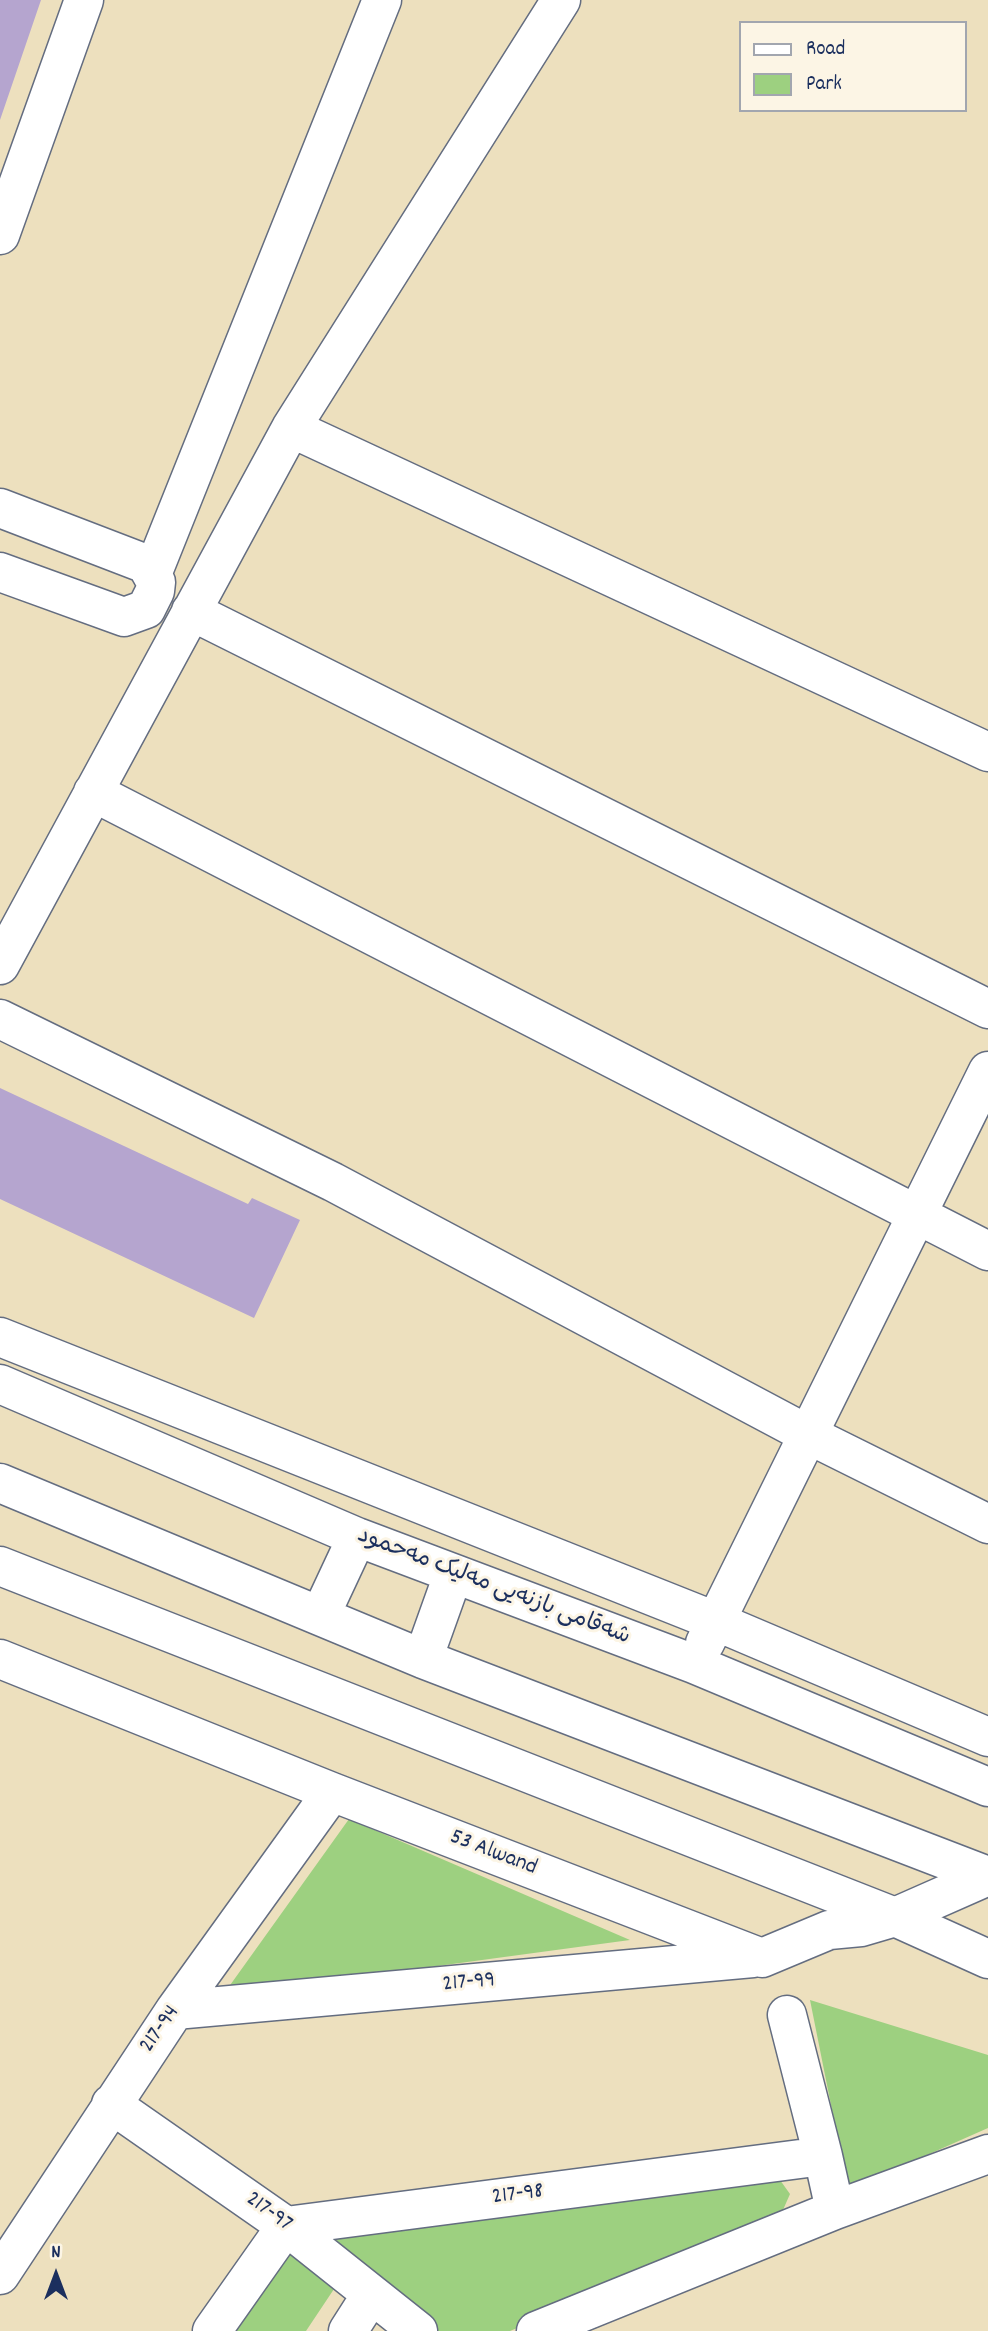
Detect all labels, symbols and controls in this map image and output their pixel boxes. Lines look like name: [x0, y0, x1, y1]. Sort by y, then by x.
legend: [740, 21, 967, 112]
text: Road: [806, 35, 845, 65]
text: Park: [806, 70, 842, 100]
street label: شەقامی بازنەیی مەلیک مەحمود: [353, 1523, 633, 1653]
street label: 53 Alwand: [445, 1825, 541, 1883]
street label: 217-99: [441, 1968, 497, 2000]
street label: 217-94: [135, 2001, 187, 2059]
street label: 217-98: [491, 2179, 545, 2213]
street label: 217-97: [239, 2187, 297, 2239]
north arrow: [21, 2240, 91, 2310]
text: N: [51, 2240, 61, 2267]

